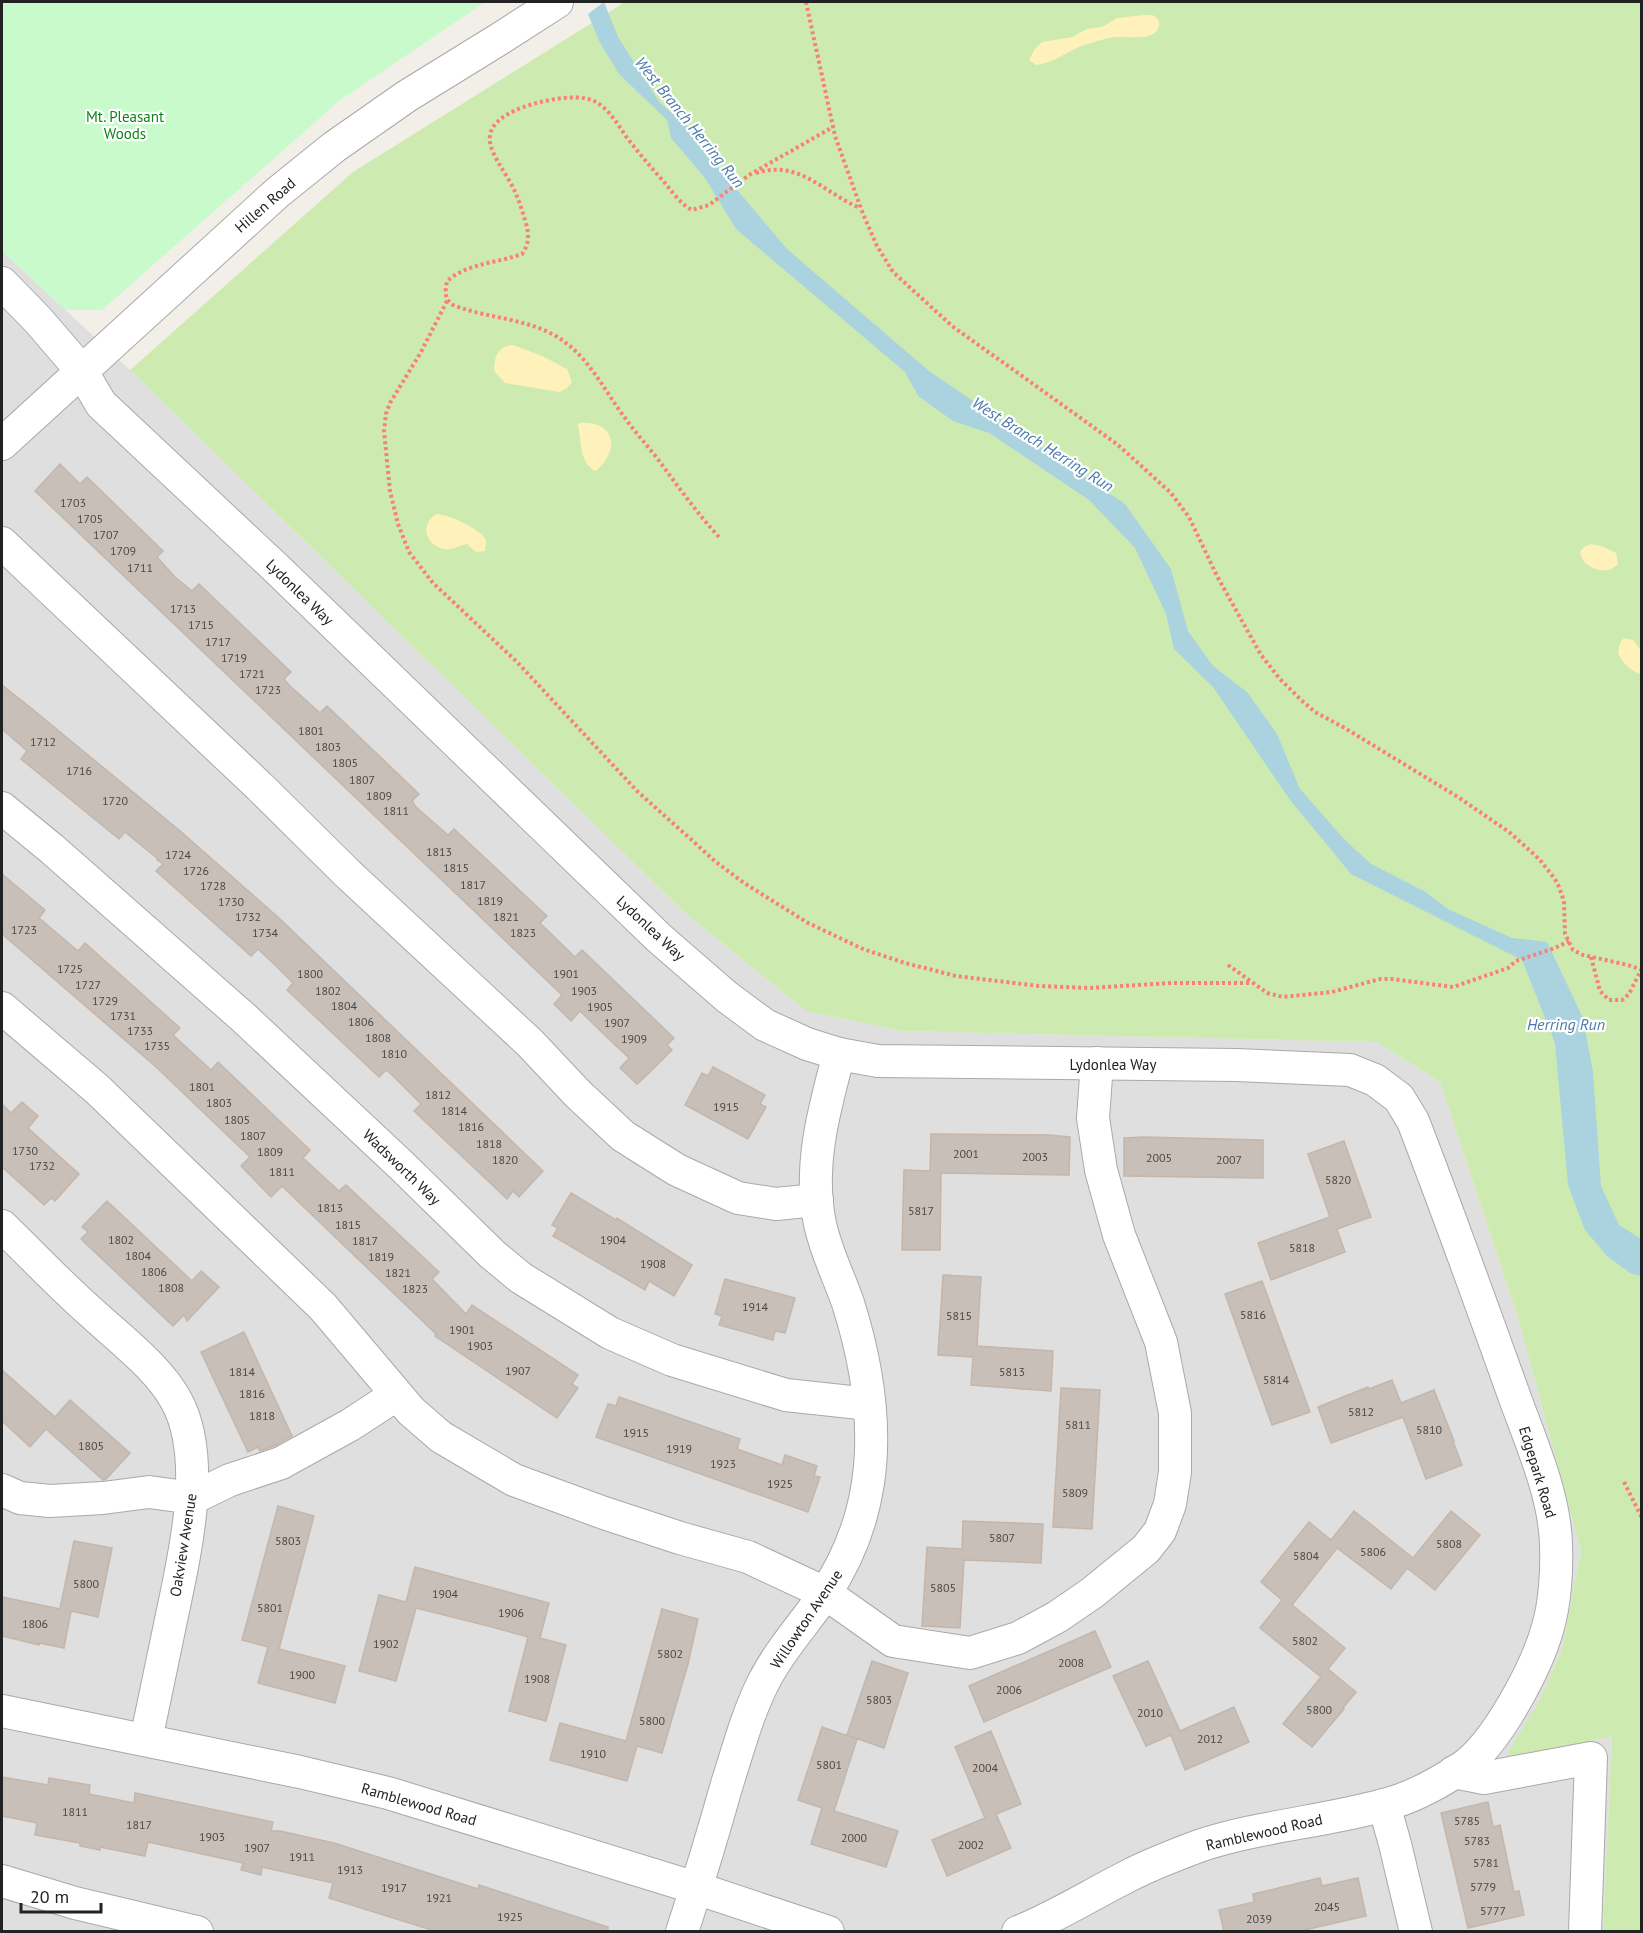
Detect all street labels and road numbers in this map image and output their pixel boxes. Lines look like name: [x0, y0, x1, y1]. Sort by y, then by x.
street label: Hillen Road: [231, 173, 299, 237]
street label: Lydonlea Way: [262, 555, 338, 629]
street label: Lydonlea Way: [613, 891, 689, 965]
street label: Lydonlea Way: [1070, 1055, 1157, 1074]
street label: Wadsworth Way: [359, 1125, 445, 1209]
street label: Edgepark Road: [1515, 1424, 1561, 1520]
street label: Oakview Avenue: [165, 1492, 201, 1598]
street label: Willowton Avenue: [766, 1566, 846, 1672]
street label: Ramblewood Road: [359, 1778, 479, 1830]
street label: Ramblewood Road: [1204, 1809, 1324, 1855]

